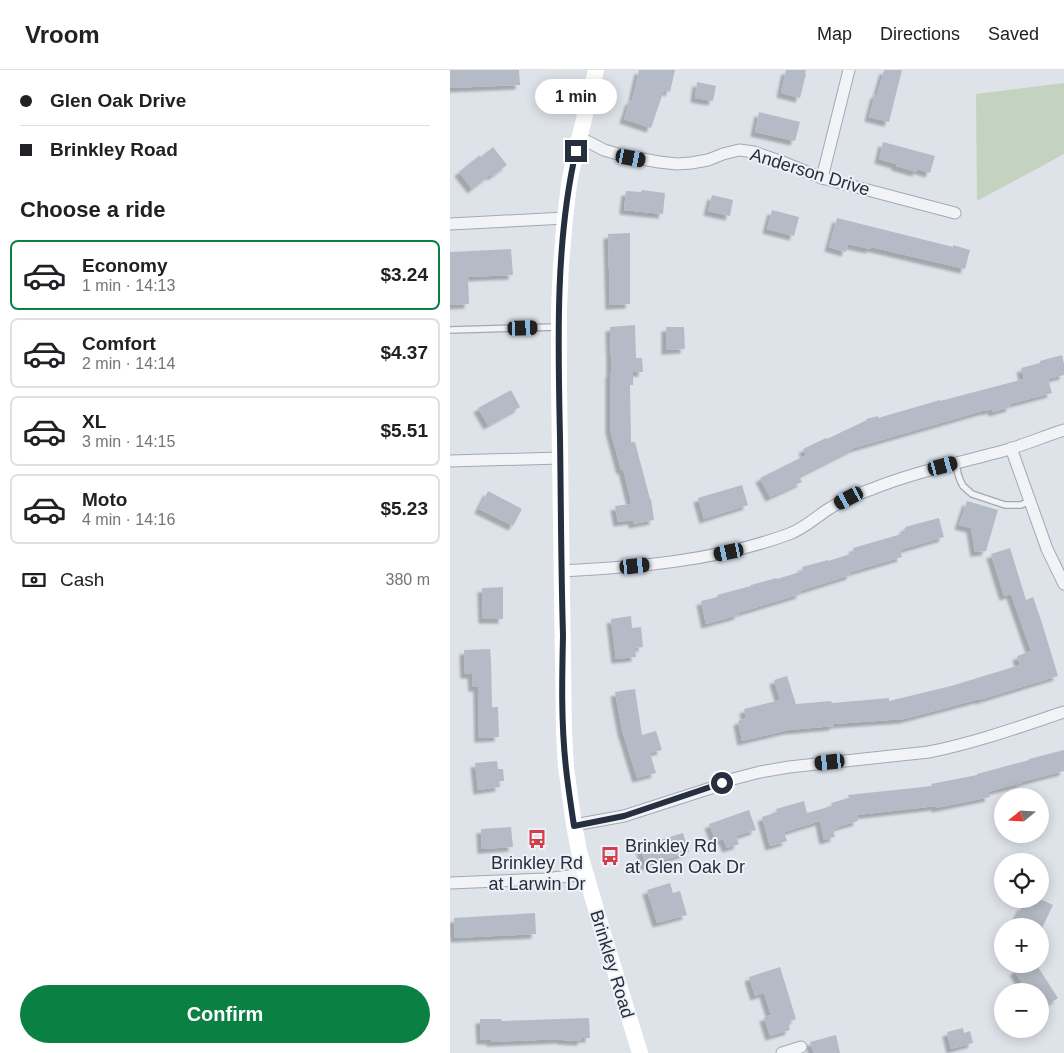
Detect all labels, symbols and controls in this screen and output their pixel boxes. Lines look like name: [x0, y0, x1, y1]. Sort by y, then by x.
text: Vroom: [25, 21, 100, 48]
text: Map: [817, 24, 852, 44]
text: Directions: [880, 24, 960, 44]
text: Saved: [988, 24, 1039, 44]
callout: 1 min: [535, 78, 617, 114]
text: 1 min: [555, 88, 597, 105]
text: Glen Oak Drive: [50, 90, 186, 111]
text: Brinkley Road: [50, 139, 178, 160]
route end: [565, 140, 587, 162]
street label: Anderson Drive: [748, 144, 872, 200]
car: [614, 148, 647, 168]
text: Choose a ride: [20, 197, 165, 222]
icon: car: [22, 253, 67, 298]
text: Economy: [82, 255, 168, 276]
text: $3.24: [380, 264, 428, 285]
text: 1 min · 14:13: [82, 277, 175, 294]
car: [507, 320, 538, 336]
icon: car: [22, 331, 67, 376]
text: Comfort: [82, 333, 156, 354]
text: $4.37: [380, 342, 428, 363]
text: 2 min · 14:14: [82, 355, 175, 372]
icon: car: [22, 409, 67, 454]
text: XL: [82, 411, 106, 432]
text: $5.51: [380, 420, 428, 441]
text: 3 min · 14:15: [82, 433, 175, 450]
car: [926, 455, 959, 477]
car: [832, 484, 865, 512]
icon: car: [22, 487, 67, 532]
text: Moto: [82, 489, 127, 510]
text: $5.23: [380, 498, 428, 519]
text: 4 min · 14:16: [82, 511, 175, 528]
car: [712, 542, 745, 562]
car: [619, 557, 650, 575]
icon: cash: [20, 566, 48, 594]
text: Cash: [60, 569, 104, 590]
text: 380 m: [386, 571, 430, 588]
car: [814, 753, 845, 771]
route start: [711, 772, 733, 794]
north arrow: [994, 788, 1049, 842]
map controls: [994, 788, 1049, 1038]
bus stop icon: Brinkley Rd at Larwin Dr: [526, 828, 548, 850]
place label: Brinkley Rd at Glen Oak Dr: [625, 836, 745, 877]
bus stop icon: Brinkley Rd at Glen Oak Dr: [599, 845, 621, 867]
place label: Brinkley Rd at Larwin Dr: [488, 853, 586, 894]
button: locate: [994, 853, 1049, 908]
street label: Brinkley Road: [586, 907, 638, 1021]
button: +: [994, 918, 1049, 973]
button: −: [994, 983, 1049, 1038]
button: Confirm: [20, 985, 430, 1043]

